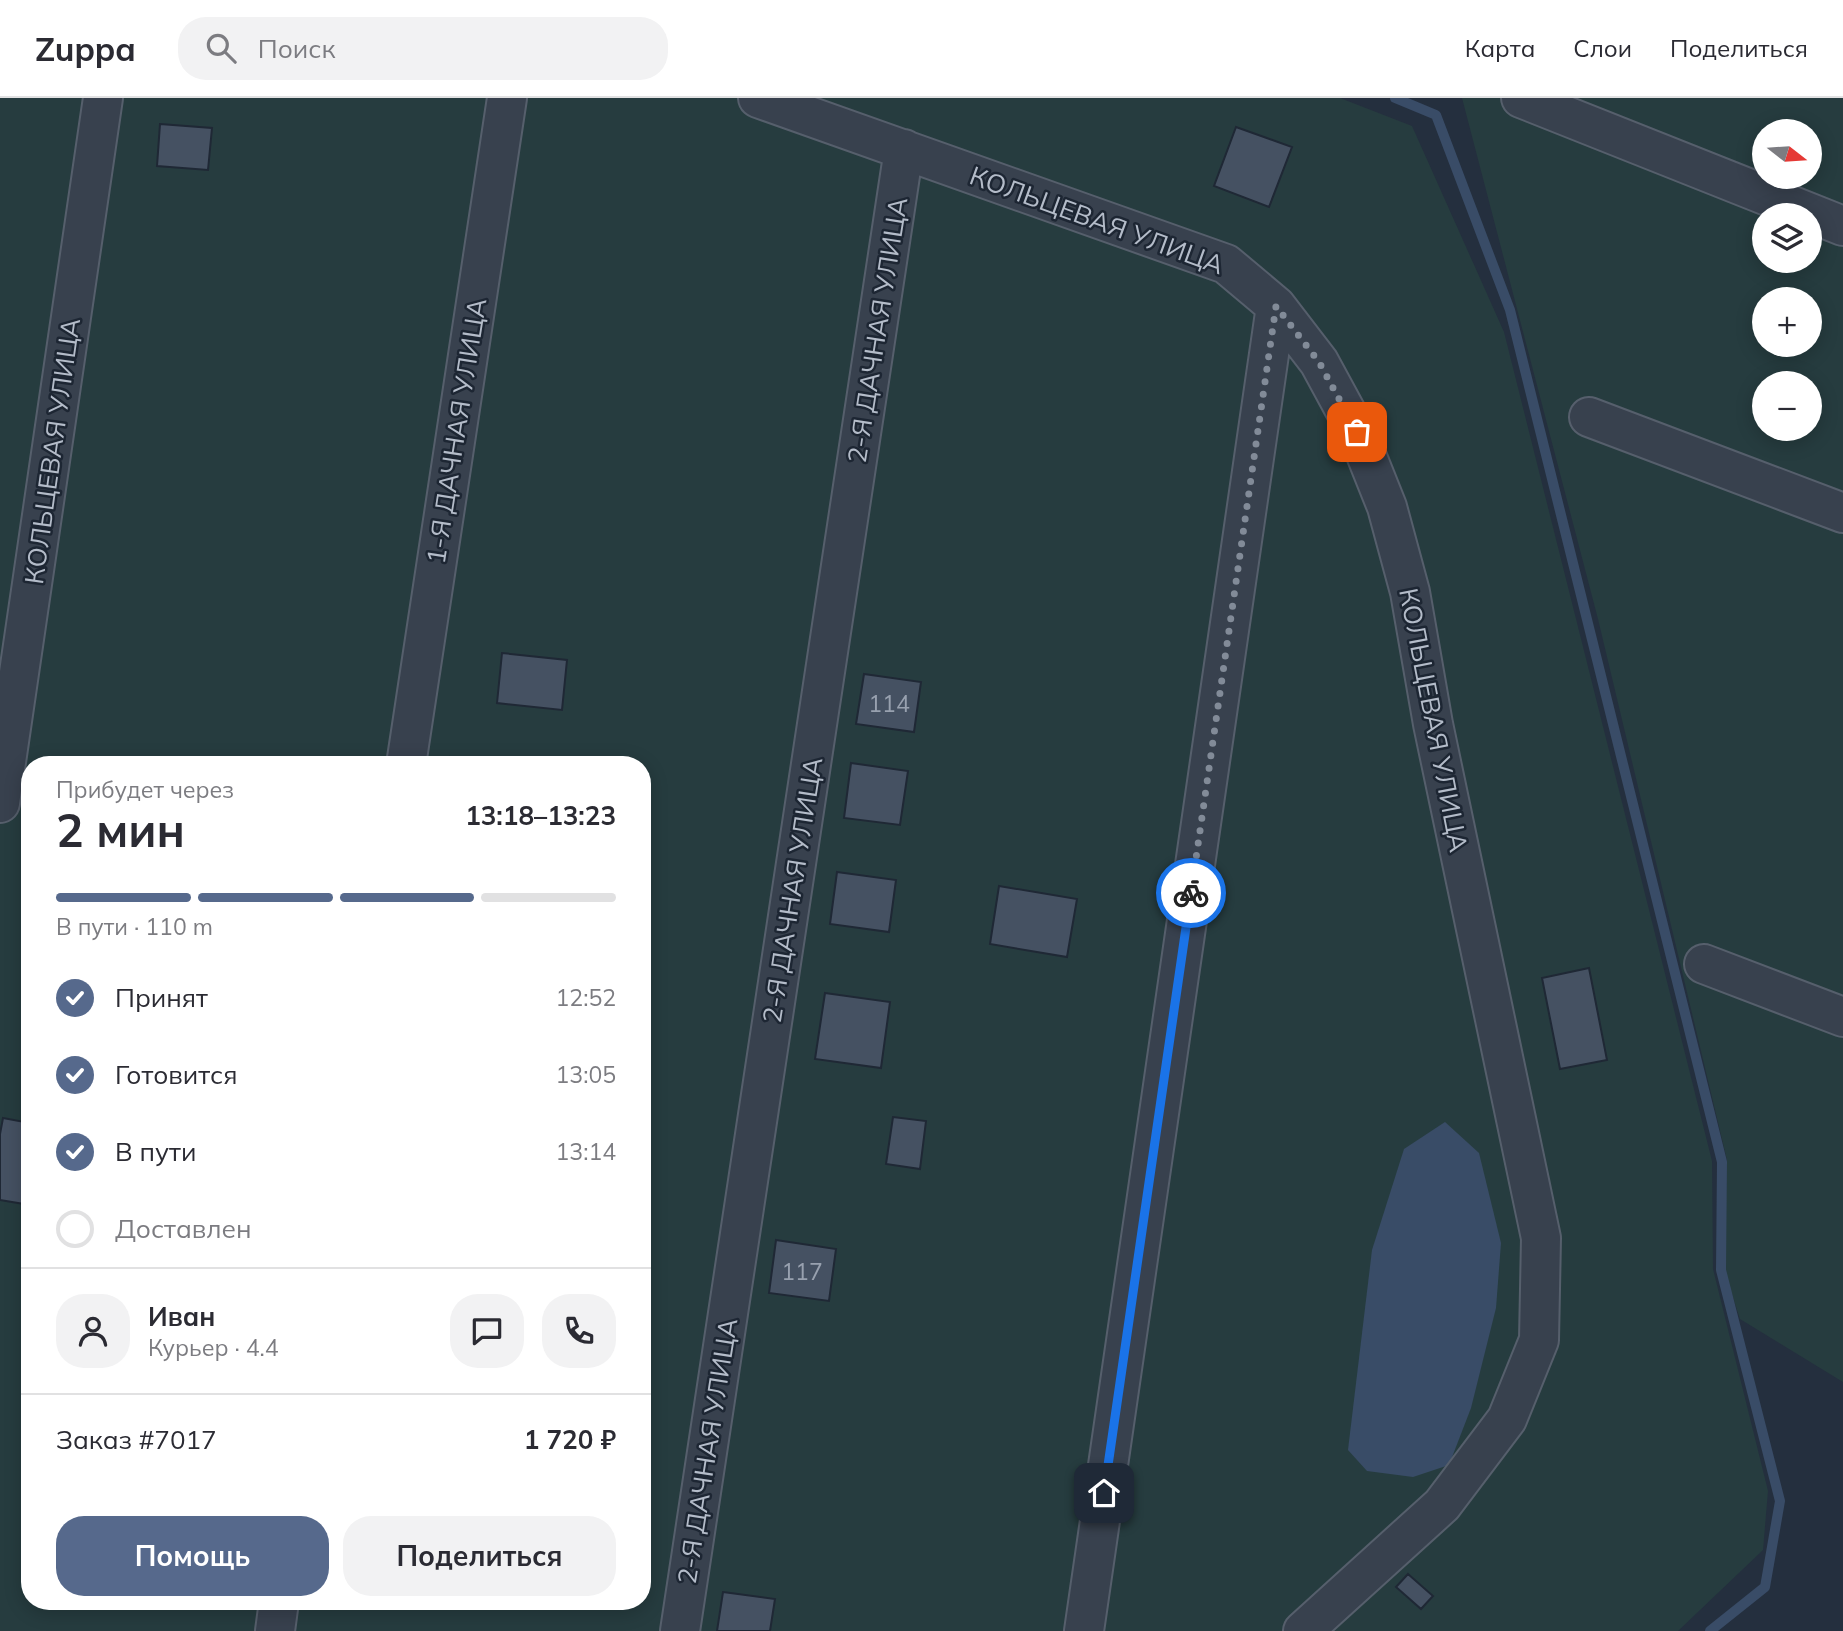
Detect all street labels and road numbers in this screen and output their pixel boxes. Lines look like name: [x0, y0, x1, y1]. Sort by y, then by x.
street label: КОЛЬЦЕВАЯ УЛИЦА: [965, 159, 1229, 281]
street label: 2-Я ДАЧНАЯ УЛИЦА: [840, 195, 914, 465]
street label: 1-Я ДАЧНАЯ УЛИЦА: [419, 296, 493, 566]
street label: КОЛЬЦЕВАЯ УЛИЦА: [17, 316, 87, 586]
street label: КОЛЬЦЕВАЯ УЛИЦА: [1392, 585, 1476, 855]
street label: 2-Я ДАЧНАЯ УЛИЦА: [755, 755, 829, 1025]
street label: 2-Я ДАЧНАЯ УЛИЦА: [670, 1316, 744, 1586]

